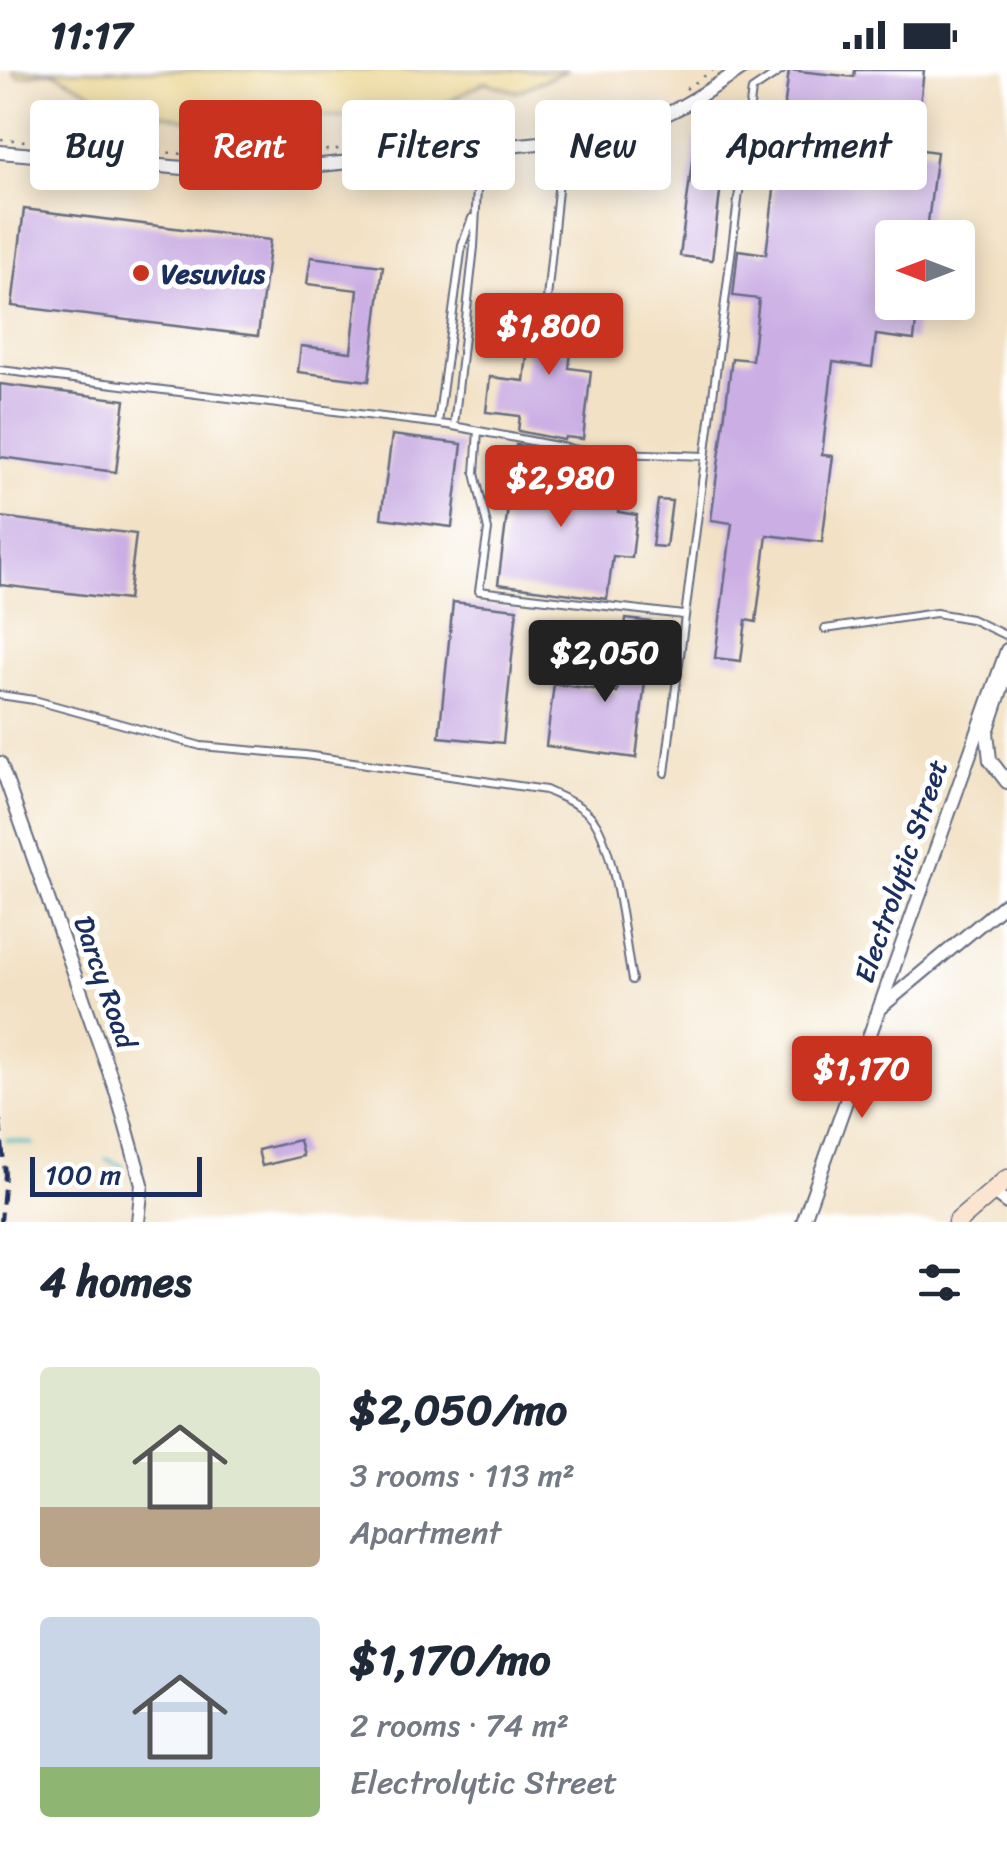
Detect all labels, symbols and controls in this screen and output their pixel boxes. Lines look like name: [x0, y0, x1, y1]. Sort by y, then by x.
text: 11:17: [50, 2, 132, 69]
chip: Buy: [30, 100, 159, 190]
chip: Rent: [179, 100, 322, 190]
chip: Filters: [342, 100, 515, 190]
chip: New: [535, 100, 671, 190]
chip: Apartment: [691, 100, 927, 190]
north arrow: [875, 220, 975, 320]
map controls: [875, 220, 975, 320]
place label: Vesuvius: [161, 249, 265, 298]
marker: Vesuvius: [130, 262, 152, 284]
pin: $1,800: [468, 293, 630, 378]
text: $1,800: [497, 297, 601, 354]
pin: $2,980: [480, 445, 642, 530]
text: $2,980: [507, 449, 615, 506]
pin: $2,050: [524, 620, 686, 705]
text: $2,050: [551, 624, 659, 681]
street label: Electrolytic Street: [840, 753, 962, 989]
street label: Darcy Road: [59, 909, 151, 1057]
pin: $1,170: [781, 1036, 943, 1121]
text: $1,170: [814, 1040, 910, 1097]
text: 100 m: [45, 1150, 121, 1199]
scale bar: [30, 1152, 202, 1196]
text: 4 homes: [40, 1245, 192, 1319]
icon: filters: [912, 1255, 967, 1310]
text: $2,050/mo: [350, 1373, 567, 1447]
icon: home: [120, 1407, 240, 1527]
text: 3 rooms · 113 m²: [350, 1447, 575, 1504]
text: Apartment: [350, 1504, 501, 1561]
text: $1,170/mo: [350, 1623, 551, 1697]
icon: home: [120, 1657, 240, 1777]
text: 2 rooms · 74 m²: [350, 1697, 569, 1754]
text: Electrolytic Street: [350, 1754, 617, 1811]

